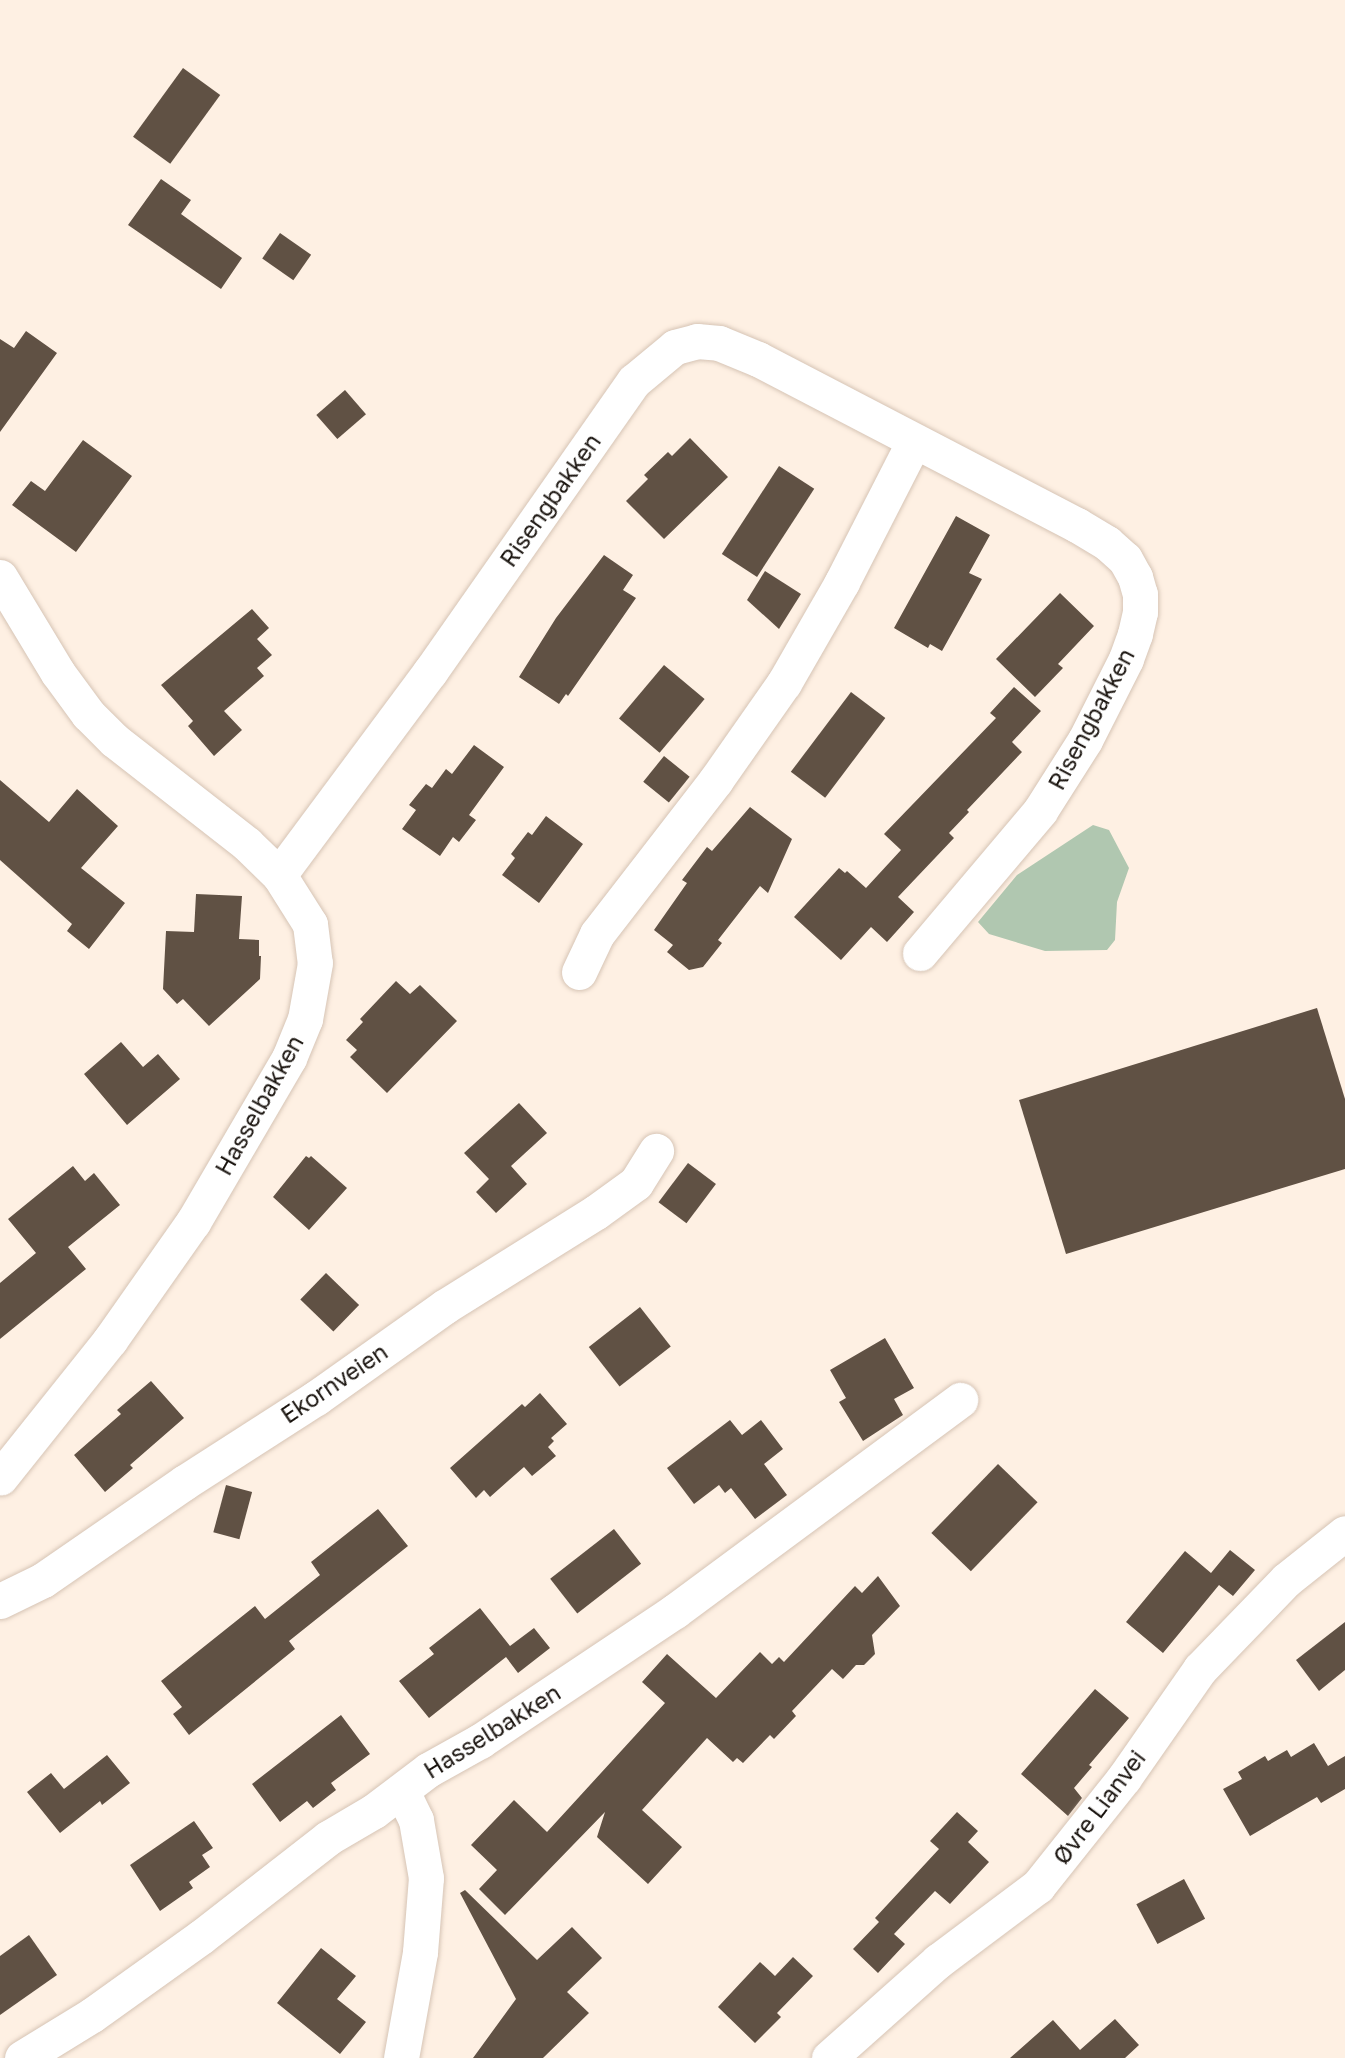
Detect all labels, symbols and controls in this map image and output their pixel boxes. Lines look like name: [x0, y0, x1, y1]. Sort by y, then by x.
street label: Risengbakken: [494, 428, 606, 572]
street label: Risengbakken: [1042, 644, 1140, 794]
street label: Hasselbakken: [209, 1030, 309, 1180]
street label: Ekornveien: [276, 1337, 392, 1429]
street label: Hasselbakken: [419, 1678, 565, 1784]
street label: Øvre Lianvei: [1047, 1745, 1151, 1869]

